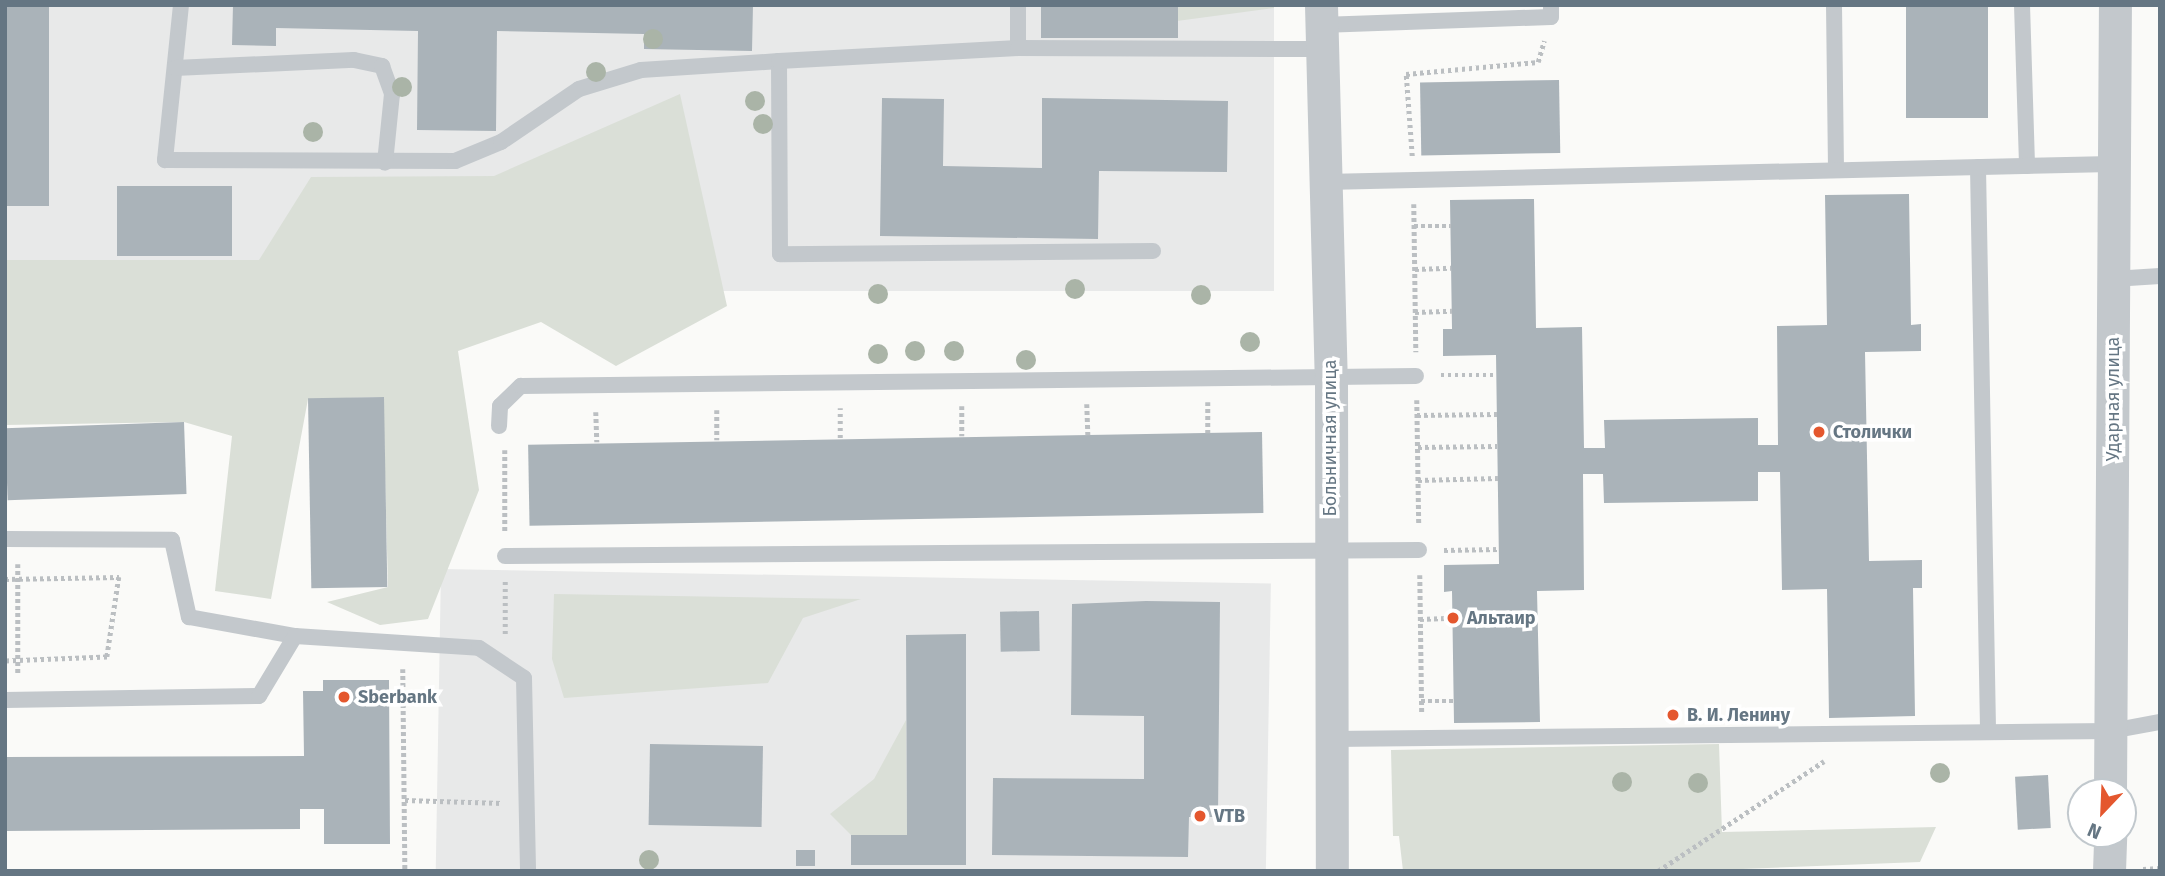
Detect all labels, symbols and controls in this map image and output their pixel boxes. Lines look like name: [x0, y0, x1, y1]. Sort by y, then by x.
street label: Ударная улица: [2102, 337, 2124, 461]
street label: Больничная улица: [1319, 359, 1341, 517]
place label: Столички: [1833, 421, 1912, 443]
marker: Столички: [1811, 424, 1827, 440]
place label: Альтаир: [1467, 607, 1536, 629]
marker: Альтаир: [1445, 610, 1461, 626]
place label: Sberbank: [358, 686, 437, 708]
marker: Sberbank: [336, 689, 352, 705]
place label: В. И. Ленину: [1687, 704, 1790, 726]
marker: В. И. Ленину: [1665, 707, 1681, 723]
north arrow: [2067, 778, 2137, 848]
place label: VTB: [1214, 805, 1245, 827]
marker: VTB: [1192, 808, 1208, 824]
text: N: [2084, 818, 2105, 844]

